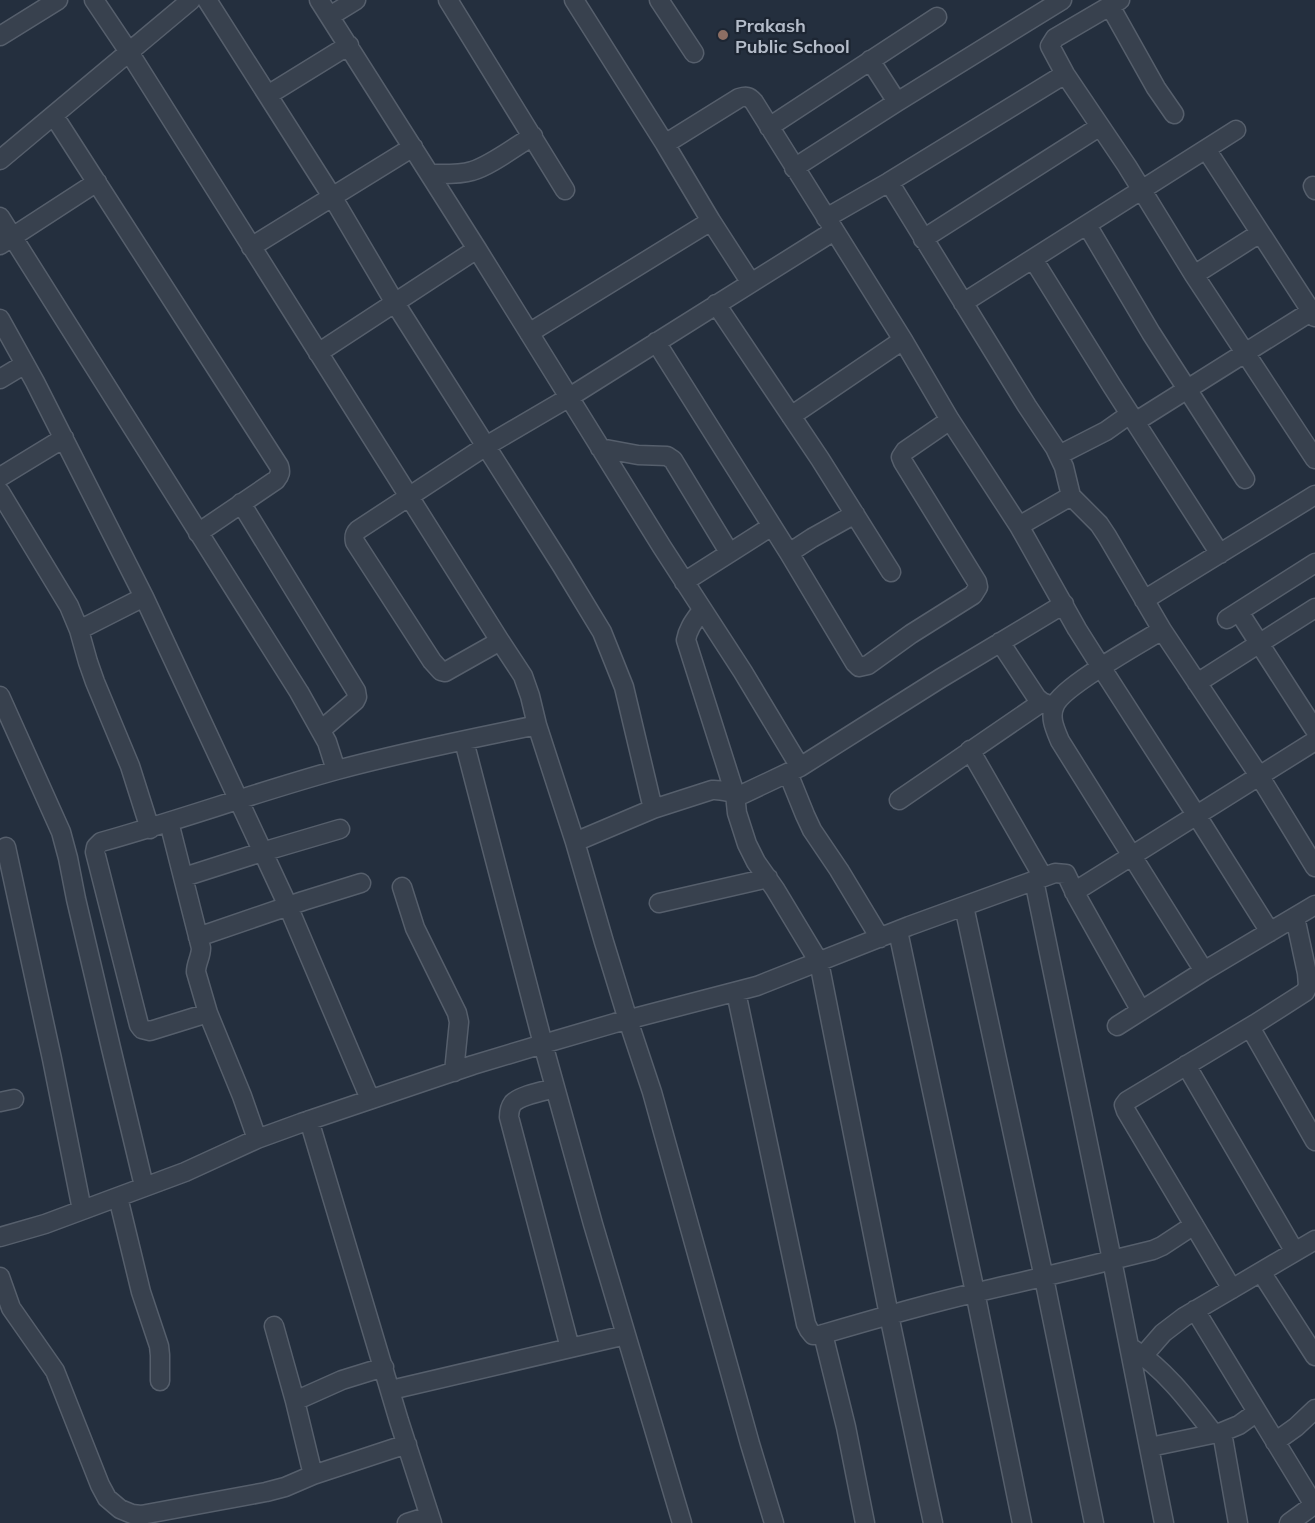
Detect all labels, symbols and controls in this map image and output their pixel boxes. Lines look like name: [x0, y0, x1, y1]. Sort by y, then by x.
place label: Prakash Public School: [735, 14, 850, 58]
marker: Prakash Public School: [716, 28, 730, 42]

